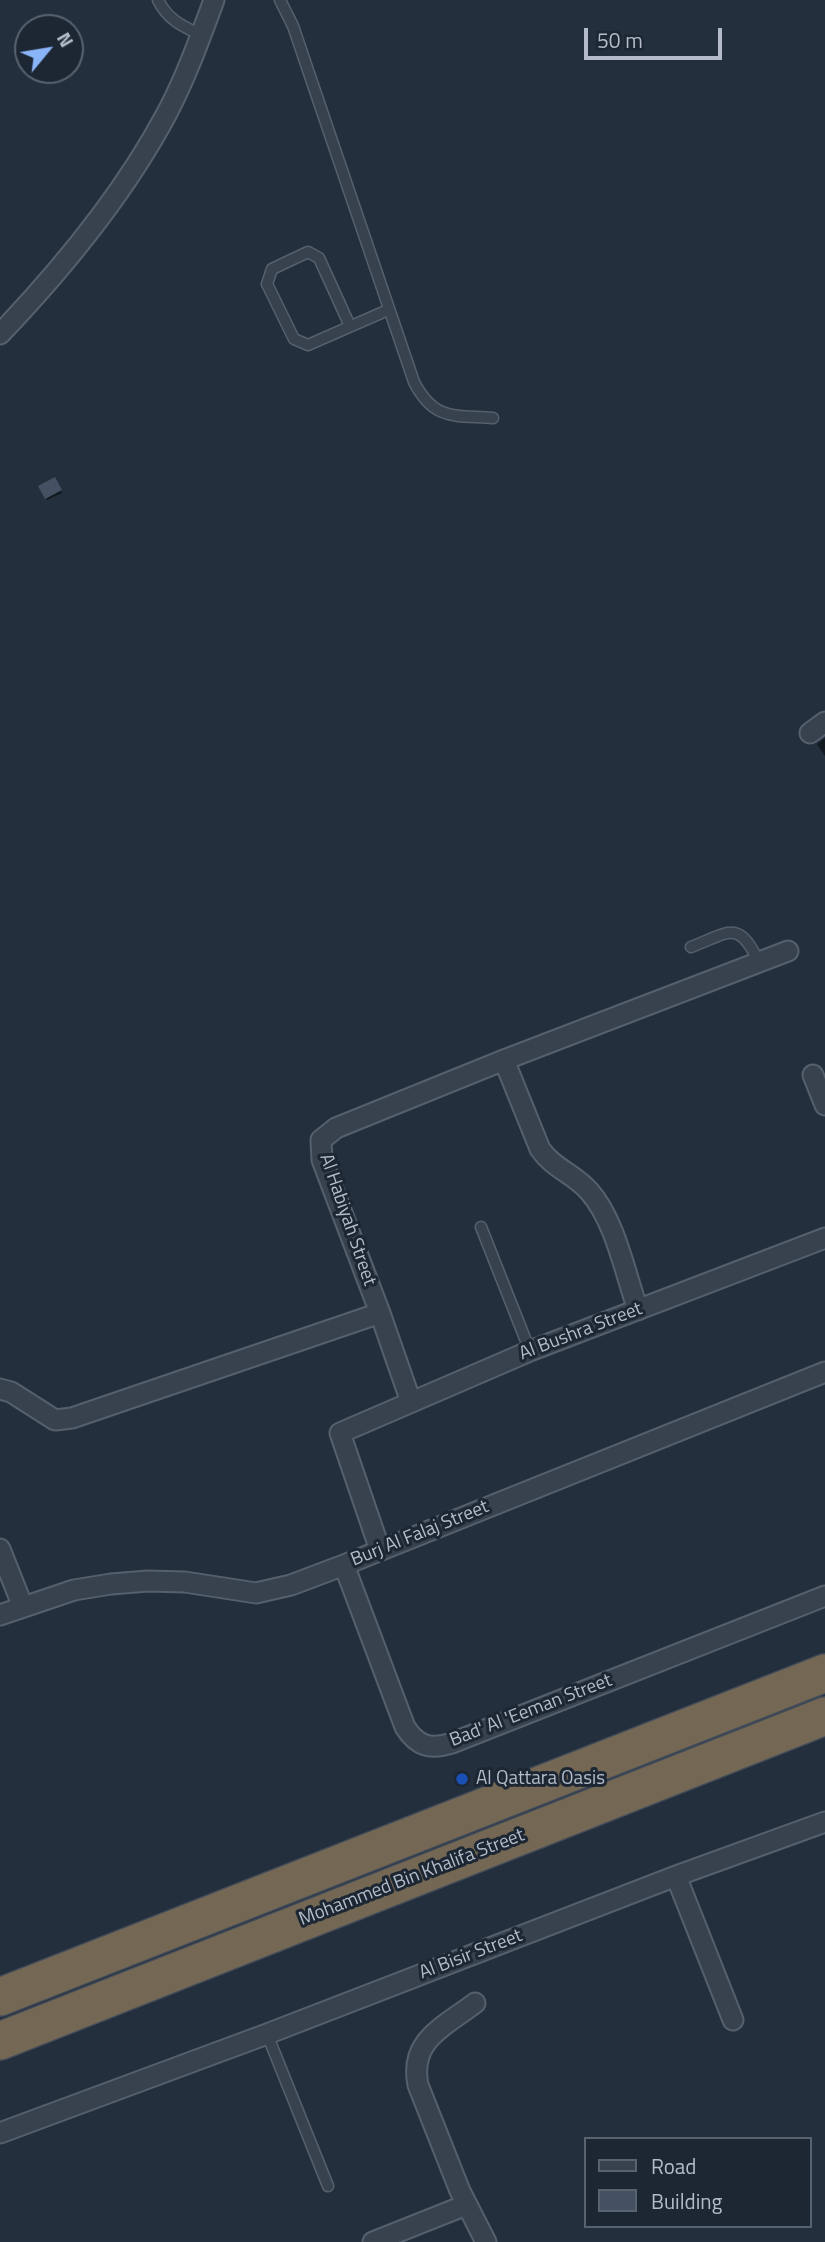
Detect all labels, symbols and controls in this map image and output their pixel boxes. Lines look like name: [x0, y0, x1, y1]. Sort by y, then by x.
north arrow: [14, 14, 84, 84]
scale bar: [587, 14, 725, 58]
text: 50 m: [597, 24, 643, 56]
text: N: [50, 26, 82, 52]
street label: Al Habiyah Street: [314, 1151, 380, 1289]
street label: Al Bushra Street: [516, 1298, 646, 1366]
street label: Burj Al Falaj Street: [348, 1496, 492, 1572]
street label: Bad' Al 'Eeman Street: [447, 1670, 615, 1752]
place label: Al Qattara Oasis: [476, 1768, 605, 1790]
marker: Al Qattara Oasis: [454, 1771, 470, 1787]
street label: Mohammed Bin Khalifa Street: [296, 1824, 528, 1932]
street label: Al Bisir Street: [416, 1925, 526, 1985]
legend: [584, 2137, 811, 2228]
text: Road: [651, 2150, 696, 2182]
text: Building: [651, 2185, 722, 2217]

